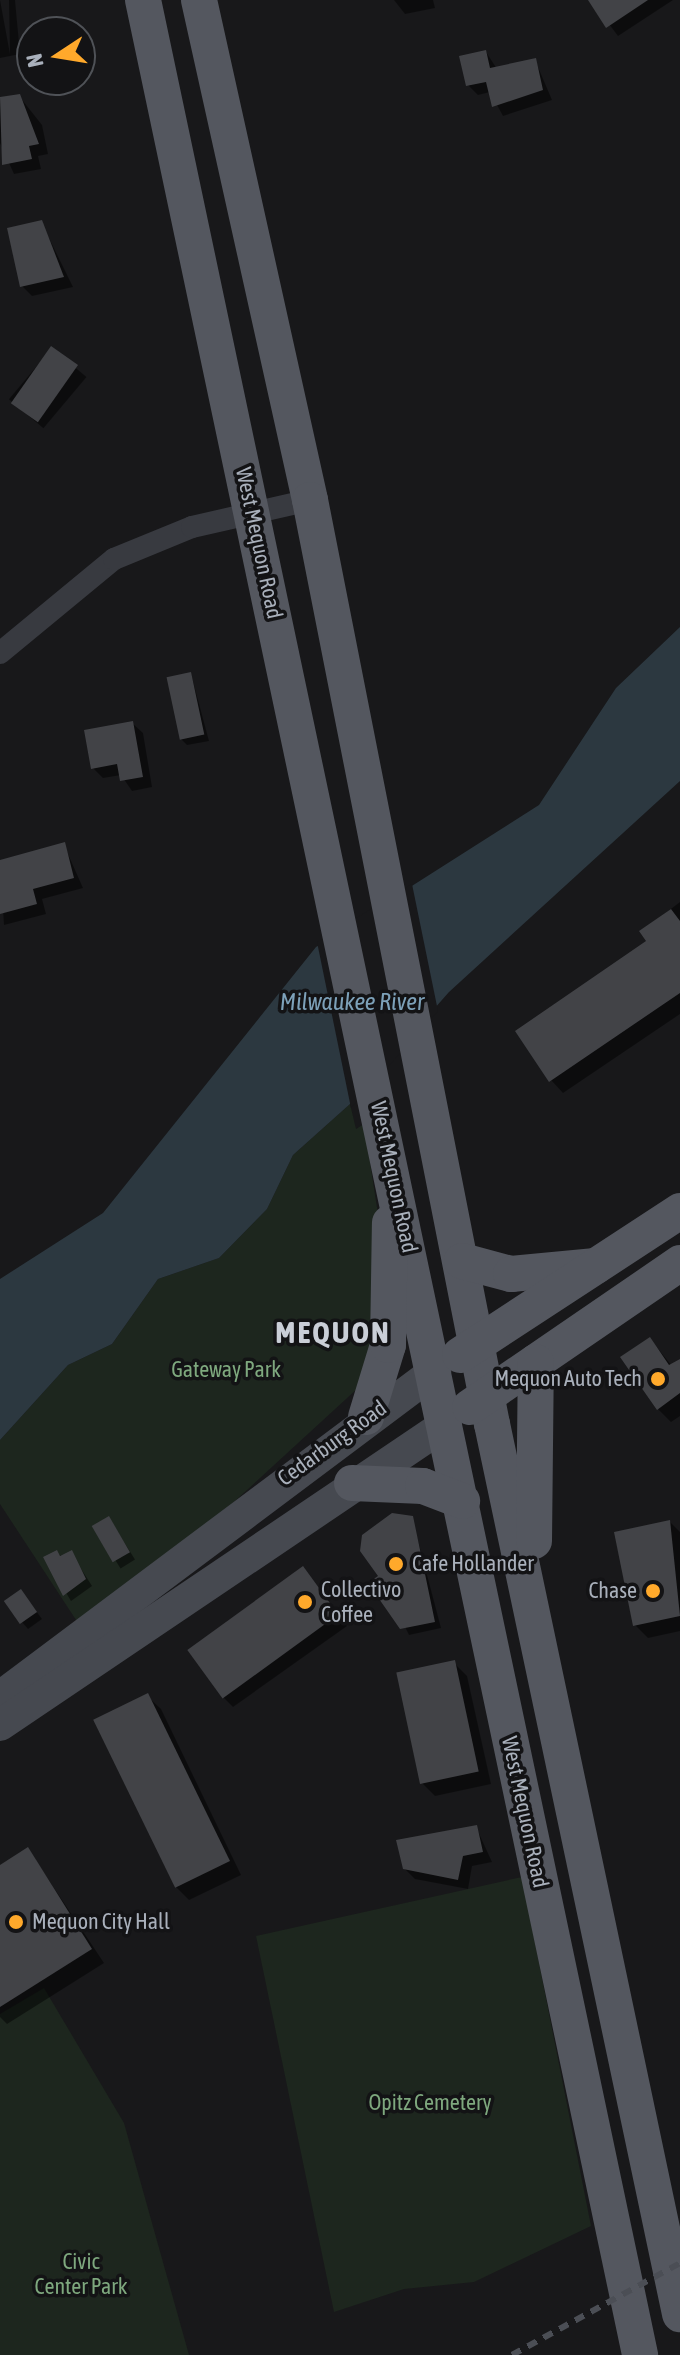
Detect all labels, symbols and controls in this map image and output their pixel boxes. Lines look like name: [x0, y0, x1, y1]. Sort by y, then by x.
north arrow: [16, 16, 96, 96]
text: N: [20, 52, 49, 70]
street label: West Mequon Road: [230, 465, 288, 621]
water label: Milwaukee River: [280, 988, 424, 1016]
street label: West Mequon Road: [365, 1099, 423, 1255]
district label: MEQUON: [275, 1314, 391, 1350]
park label: Gateway Park: [171, 1357, 281, 1383]
place label: Mequon Auto Tech: [494, 1366, 642, 1392]
marker: Mequon Auto Tech: [649, 1370, 667, 1388]
street label: Cedarburg Road: [272, 1395, 392, 1491]
place label: Cafe Hollander: [412, 1551, 534, 1577]
marker: Cafe Hollander: [387, 1555, 405, 1573]
place label: Collectivo Coffee: [321, 1576, 401, 1628]
place label: Chase: [588, 1578, 637, 1604]
marker: Chase: [644, 1582, 662, 1600]
marker: Collectivo Coffee: [296, 1593, 314, 1611]
street label: West Mequon Road: [496, 1734, 554, 1890]
place label: Mequon City Hall: [32, 1909, 170, 1935]
marker: Mequon City Hall: [7, 1913, 25, 1931]
park label: Opitz Cemetery: [369, 2090, 491, 2116]
park label: Civic Center Park: [35, 2248, 127, 2300]

